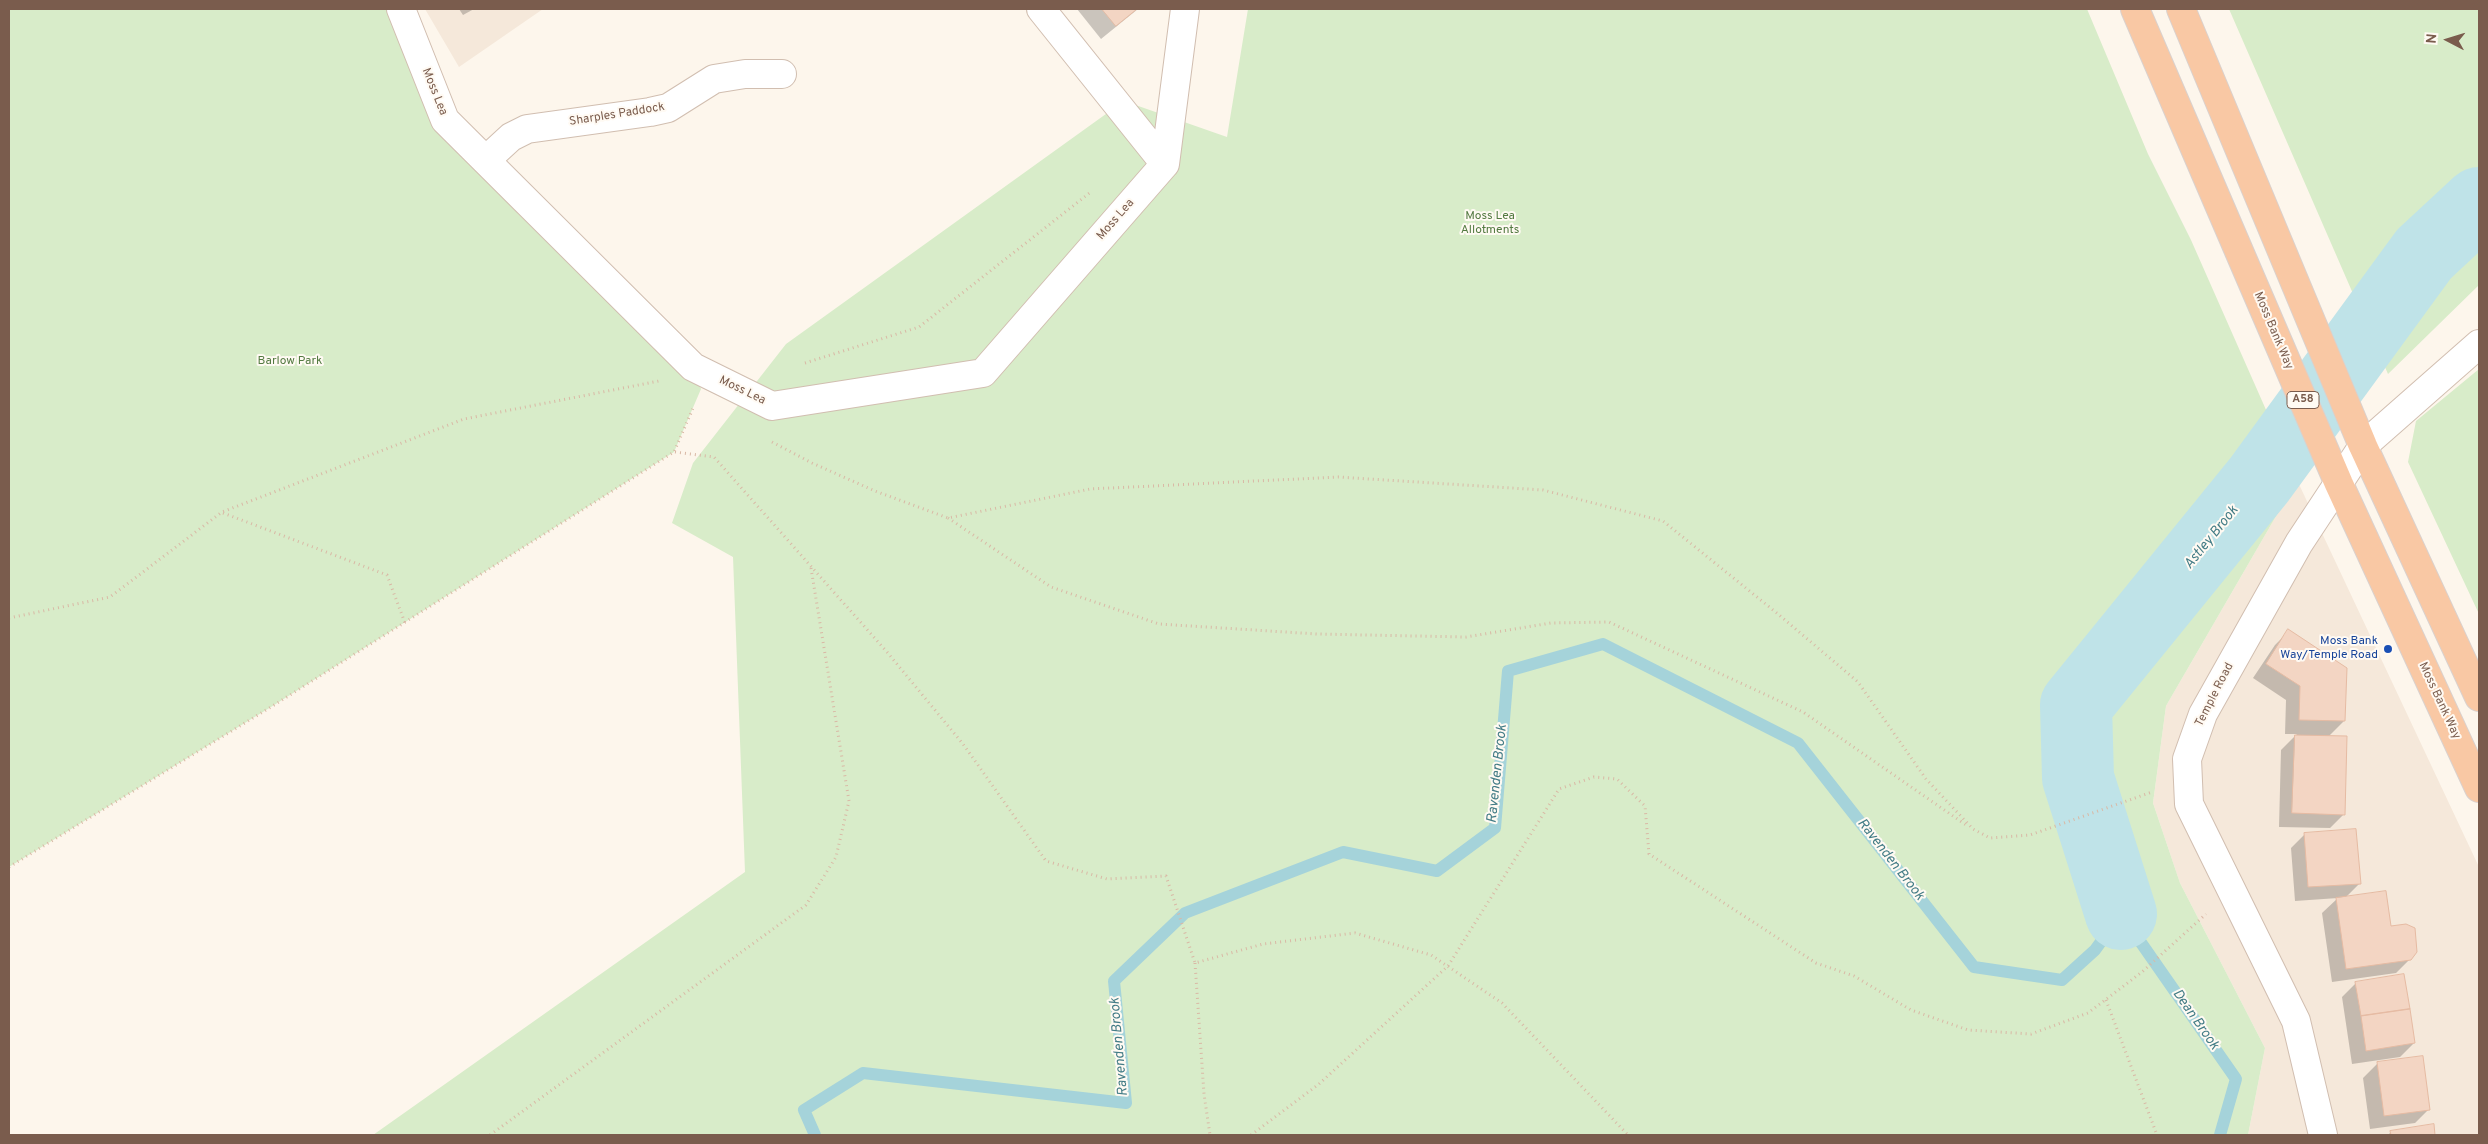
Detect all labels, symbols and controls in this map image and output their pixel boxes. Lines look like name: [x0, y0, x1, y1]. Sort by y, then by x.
north arrow: [2423, 15, 2473, 65]
text: N: [2424, 33, 2441, 44]
street label: Moss Lea: [418, 66, 450, 118]
street label: Sharples Paddock: [568, 100, 666, 130]
street label: Moss Lea: [1094, 197, 1138, 243]
park label: Moss Lea Allotments: [1461, 210, 1519, 238]
street label: Moss Bank Way: [2250, 290, 2296, 372]
park label: Barlow Park: [258, 355, 322, 369]
street label: Moss Lea: [716, 374, 768, 408]
road number: A58: [2287, 392, 2319, 408]
water label: Astley Brook: [2181, 503, 2243, 573]
place label: Moss Bank Way/Temple Road: [2280, 635, 2378, 663]
marker: Moss Bank Way/Temple Road: [2382, 643, 2394, 655]
street label: Moss Bank Way: [2415, 660, 2463, 742]
street label: Temple Road: [2193, 661, 2237, 729]
water label: Ravenden Brook: [1484, 724, 1512, 824]
water label: Ravenden Brook: [1853, 816, 1927, 904]
water label: Dean Brook: [2168, 986, 2222, 1054]
water label: Ravenden Brook: [1107, 997, 1133, 1097]

